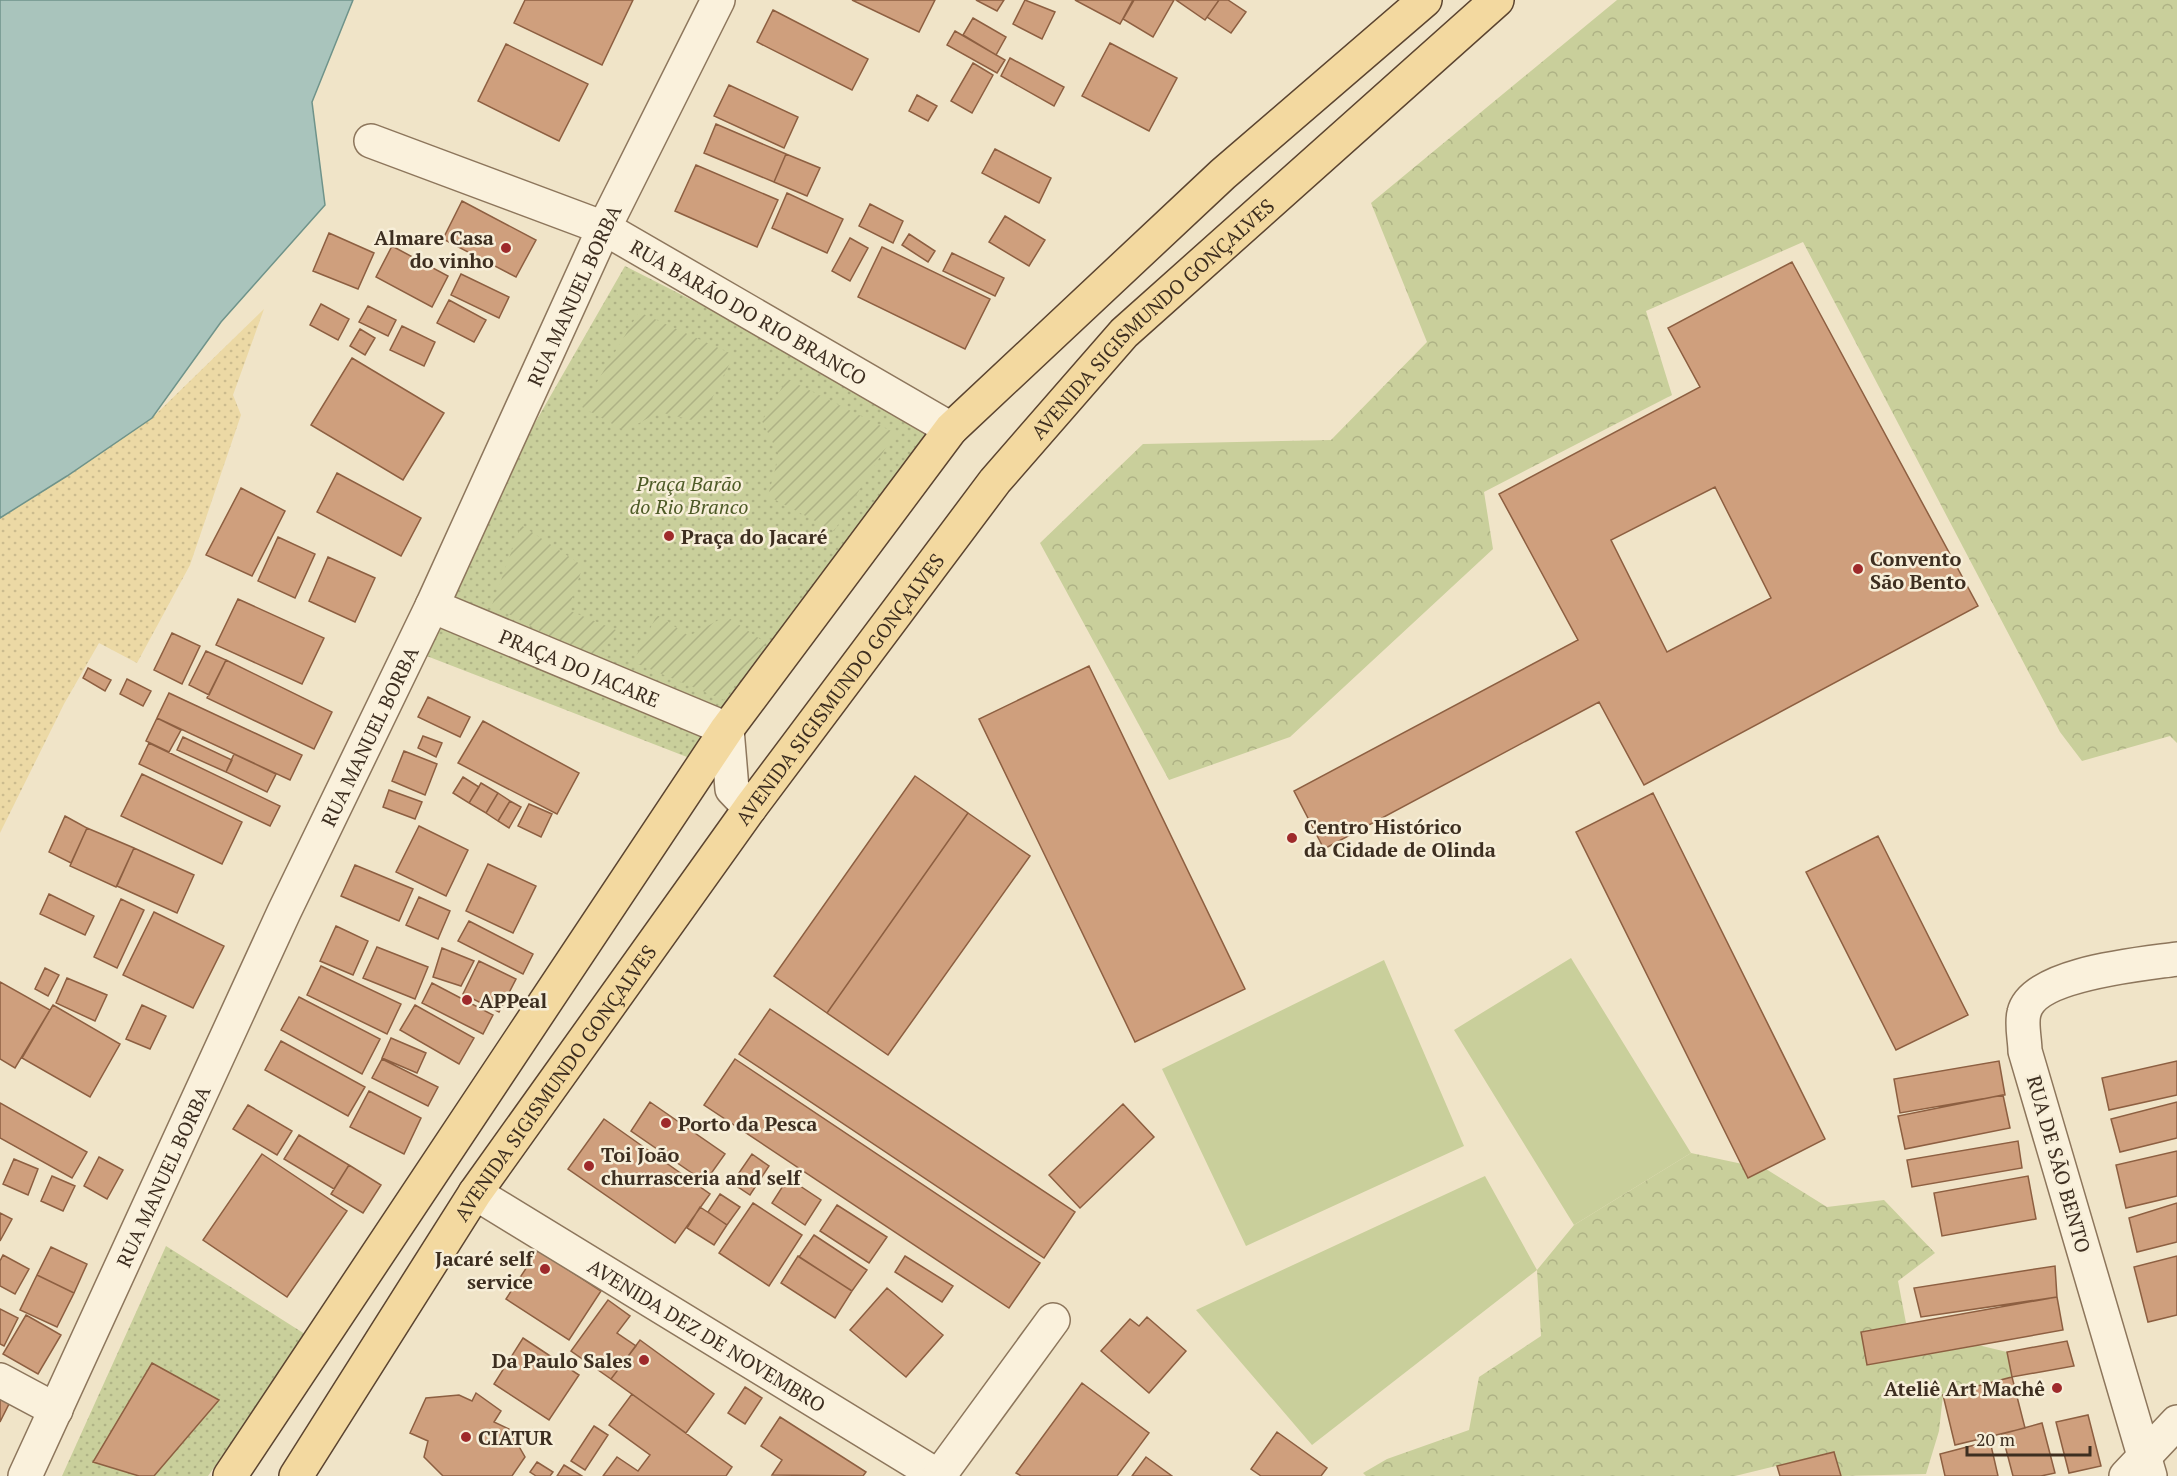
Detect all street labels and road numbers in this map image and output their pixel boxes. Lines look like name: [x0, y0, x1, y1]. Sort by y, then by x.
street label: AVENIDA SIGISMUNDO GONÇALVES: [1024, 192, 1280, 445]
street label: RUA MANUEL BORBA: [520, 200, 627, 390]
street label: RUA BARÃO DO RIO BRANCO: [625, 233, 872, 391]
street label: AVENIDA SIGISMUNDO GONÇALVES: [729, 547, 950, 830]
street label: PRAÇA DO JACARE: [495, 622, 664, 713]
street label: RUA MANUEL BORBA: [314, 641, 424, 831]
street label: AVENIDA SIGISMUNDO GONÇALVES: [447, 939, 662, 1226]
street label: RUA DE SÃO BENTO: [2021, 1072, 2097, 1256]
street label: RUA MANUEL BORBA: [109, 1081, 216, 1271]
street label: AVENIDA DEZ DE NOVEMBRO: [583, 1252, 831, 1418]

